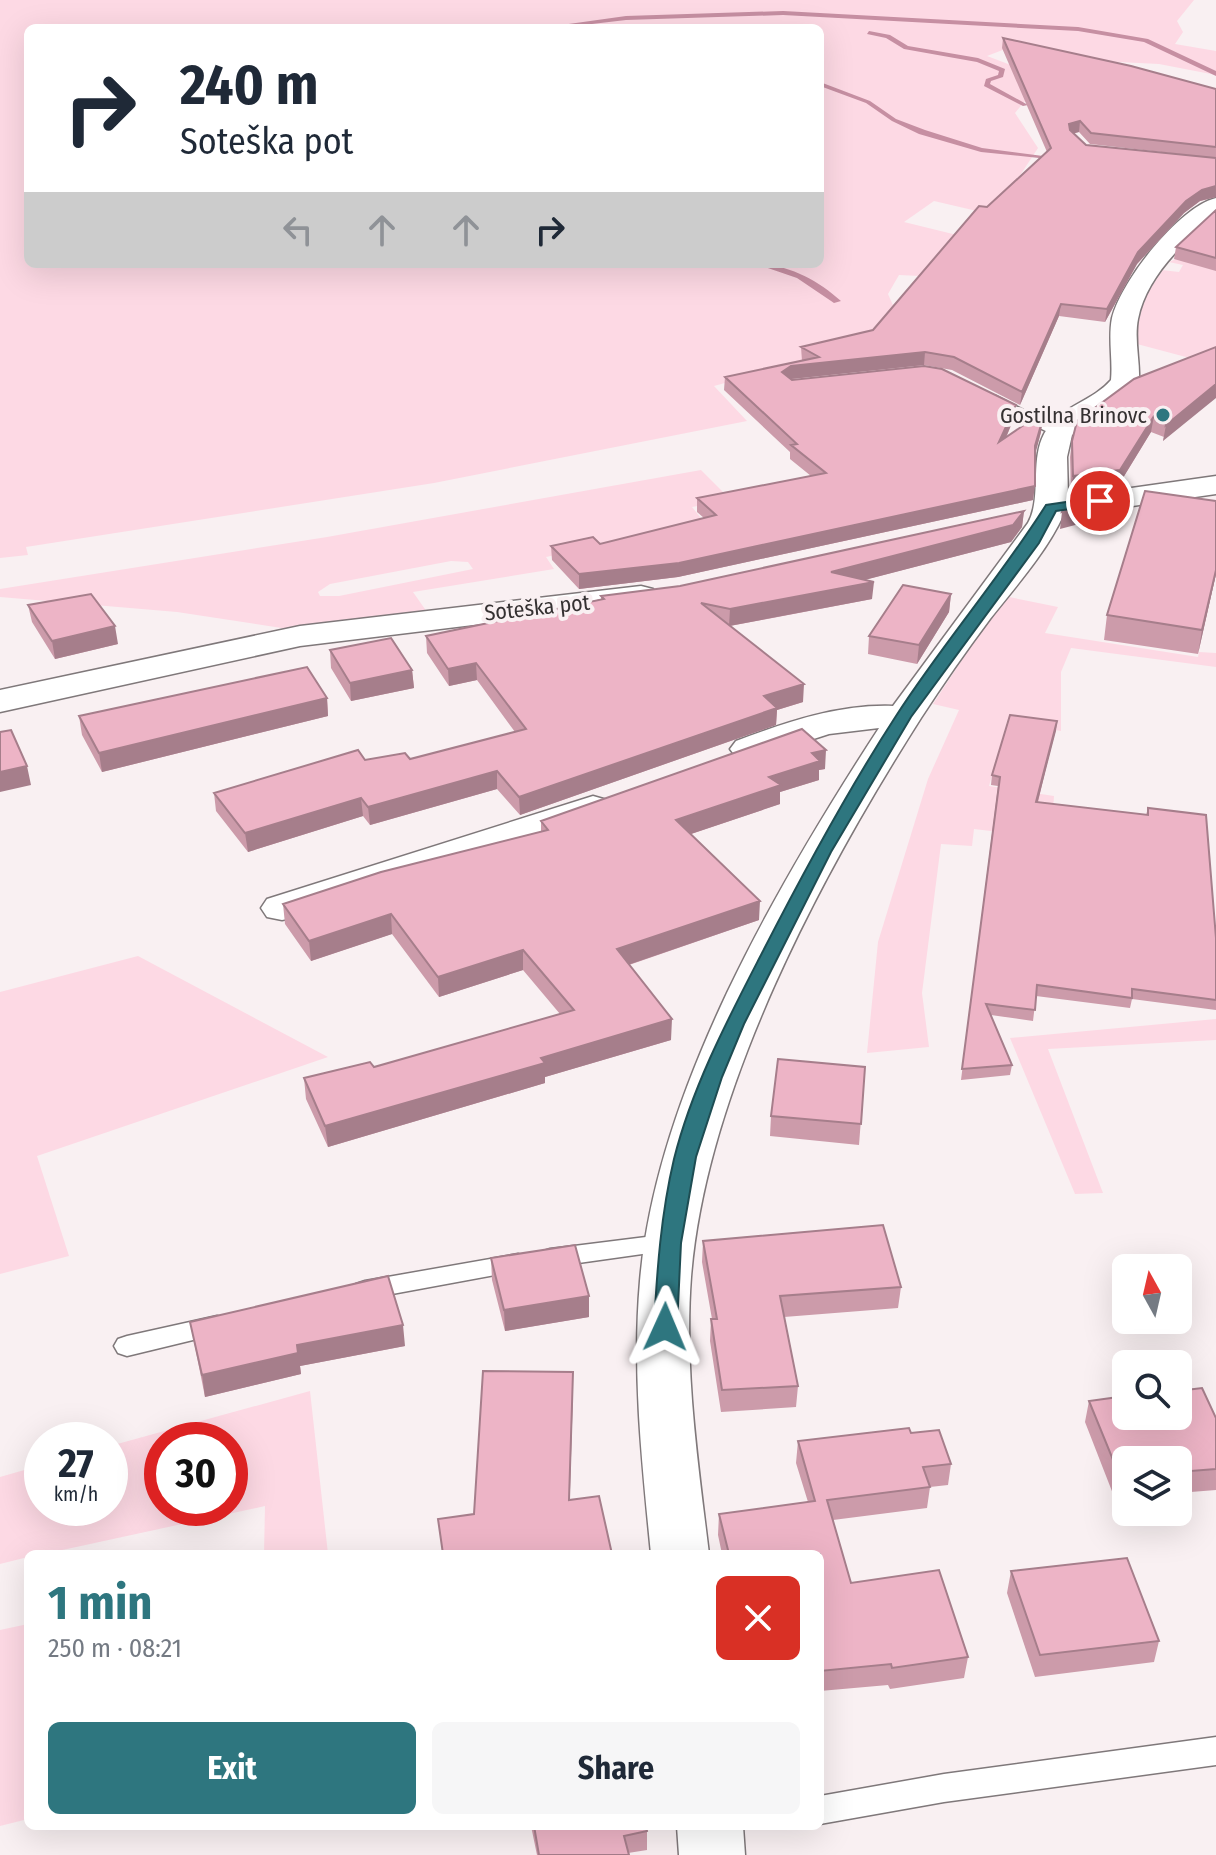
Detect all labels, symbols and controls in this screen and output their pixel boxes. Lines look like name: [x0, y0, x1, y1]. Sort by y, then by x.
text: 240 m: [180, 52, 319, 119]
icon: right: [48, 56, 152, 160]
text: Soteška pot: [180, 120, 353, 164]
icon: left: [276, 208, 320, 252]
icon: ahead: [360, 208, 404, 252]
icon: ahead: [444, 208, 488, 252]
icon: right: [528, 208, 572, 252]
place label: Gostilna Brinovc: [1000, 402, 1148, 429]
marker: Gostilna Brinovc: [1154, 406, 1172, 424]
pin: [1066, 467, 1134, 535]
icon: arrive: [1078, 479, 1122, 523]
street label: Soteška pot: [483, 588, 592, 626]
north arrow: [1112, 1254, 1192, 1334]
map controls: [1112, 1254, 1192, 1526]
position arrow: [623, 1285, 707, 1369]
button: search: [1112, 1350, 1192, 1430]
speed limit sign: 30: [144, 1422, 248, 1526]
text: 27: [58, 1440, 94, 1488]
button: layers: [1112, 1446, 1192, 1526]
text: km/h: [54, 1482, 98, 1506]
text: 1 min: [48, 1574, 153, 1632]
button: close: [716, 1576, 800, 1660]
text: 250 m · 08:21: [48, 1633, 182, 1664]
button: Exit: [48, 1722, 416, 1814]
button: Share: [432, 1722, 800, 1814]

